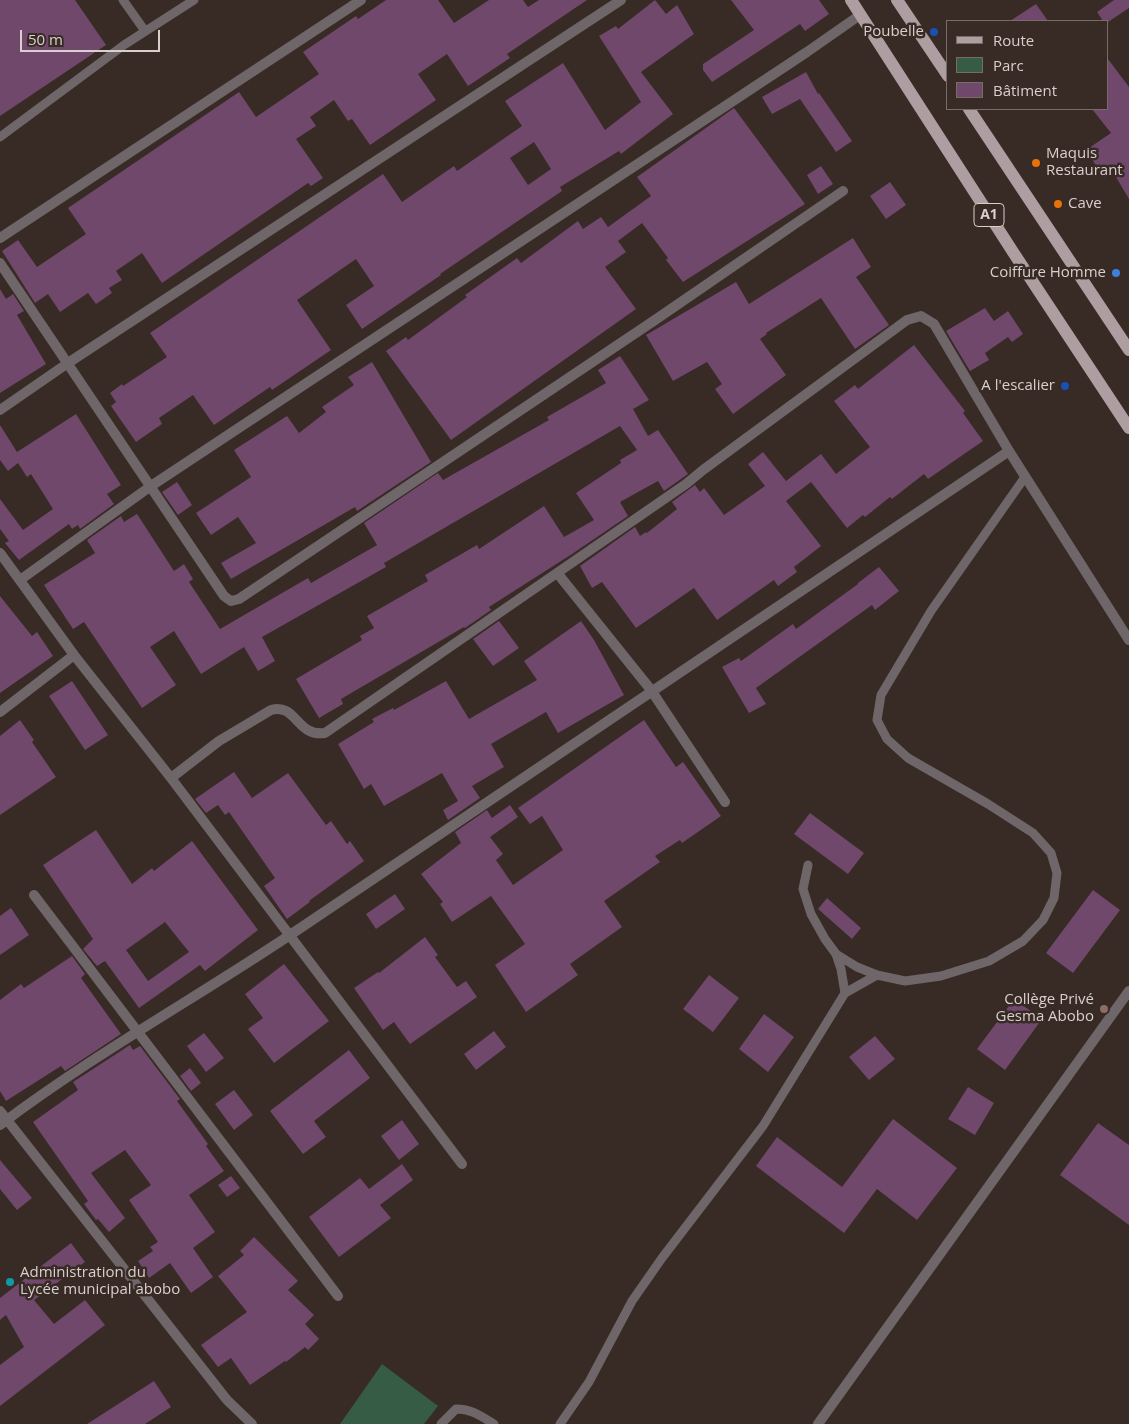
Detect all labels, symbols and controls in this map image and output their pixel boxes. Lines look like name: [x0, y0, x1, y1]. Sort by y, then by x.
scale bar: [22, 20, 162, 52]
legend: [946, 20, 1109, 110]
place label: Poubelle: [863, 23, 924, 41]
marker: Poubelle: [928, 26, 940, 38]
text: 50 m: [28, 29, 63, 49]
text: Route: [993, 30, 1034, 50]
text: Parc: [993, 55, 1024, 75]
text: Bâtiment: [993, 80, 1057, 100]
place label: Maquis Restaurant: [1046, 145, 1123, 180]
marker: Maquis Restaurant: [1030, 157, 1042, 169]
place label: Cave: [1068, 195, 1102, 213]
marker: Cave: [1052, 198, 1064, 210]
road number: A1: [974, 204, 1004, 226]
place label: Coiffure Homme: [990, 264, 1106, 282]
marker: Coiffure Homme: [1110, 267, 1122, 279]
place label: A l'escalier: [981, 377, 1055, 395]
marker: A l'escalier: [1059, 380, 1071, 392]
place label: Collège Privé Gesma Abobo: [996, 991, 1094, 1026]
marker: Collège Privé Gesma Abobo: [1098, 1003, 1110, 1015]
place label: Administration du Lycée municipal abobo: [20, 1264, 180, 1299]
marker: Administration du Lycée municipal abobo: [4, 1276, 16, 1288]

